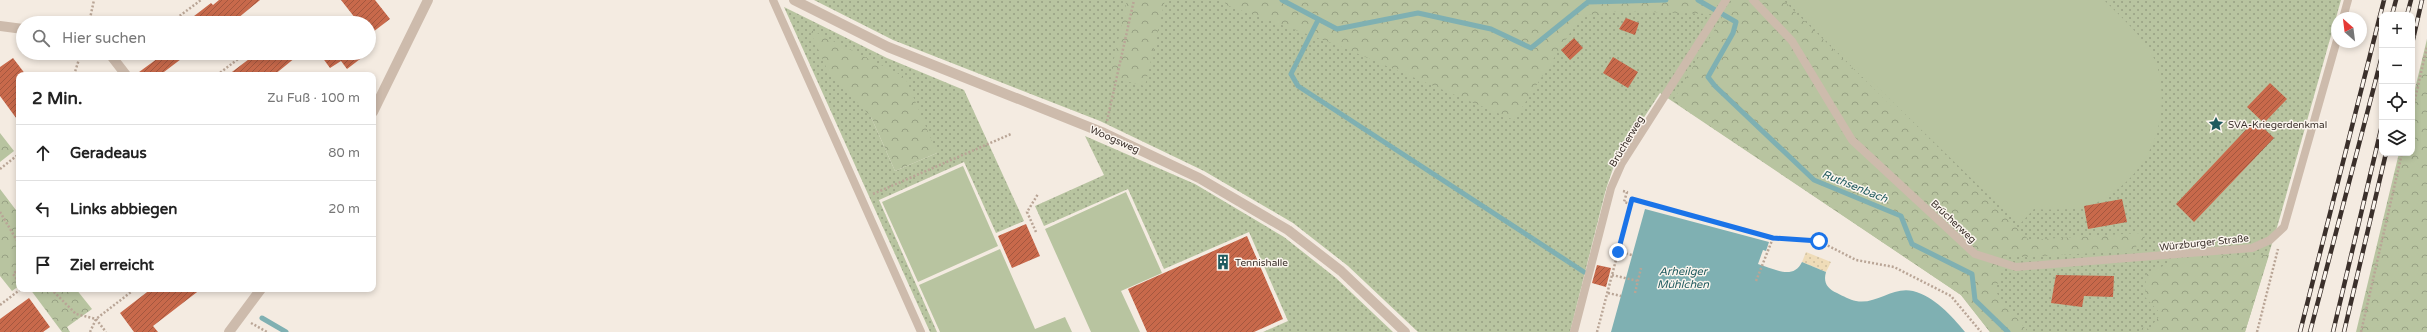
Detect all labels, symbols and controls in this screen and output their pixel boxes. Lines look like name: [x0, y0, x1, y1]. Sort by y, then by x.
north arrow: [2331, 12, 2367, 48]
map controls: [2379, 12, 2415, 156]
button: +: [2379, 12, 2415, 48]
search box: [16, 16, 376, 60]
icon: search: [30, 27, 52, 49]
text: Hier suchen: [62, 29, 146, 47]
button: −: [2379, 48, 2415, 84]
button: locate: [2379, 84, 2415, 120]
text: 2 Min.: [32, 88, 82, 109]
text: Zu Fuß · 100 m: [267, 90, 360, 106]
street label: Brücherweg: [1607, 114, 1647, 169]
place icon: SVA-Kriegerdenkmal: [2207, 115, 2225, 133]
place label: SVA-Kriegerdenkmal: [2228, 119, 2327, 131]
button: layers: [2379, 120, 2415, 156]
street label: Woogsweg: [1088, 124, 1141, 156]
icon: ahead: [32, 142, 54, 164]
text: Geradeaus: [70, 144, 147, 162]
text: 80 m: [328, 145, 360, 161]
water label: Ruthsenbach: [1820, 167, 1890, 206]
icon: left: [32, 198, 54, 220]
street label: Brücherweg: [1928, 198, 1978, 246]
text: Links abbiegen: [70, 200, 177, 218]
text: 20 m: [328, 201, 360, 217]
route start: [1810, 232, 1828, 250]
street label: Würzburger Straße: [2159, 232, 2250, 254]
route end: [1609, 243, 1627, 261]
building icon: Tennishalle: [1214, 253, 1232, 271]
icon: arrive: [32, 254, 54, 276]
text: Ziel erreicht: [70, 256, 154, 274]
place label: Tennishalle: [1235, 257, 1288, 269]
water label: Arheilger Mühlchen: [1657, 265, 1709, 291]

